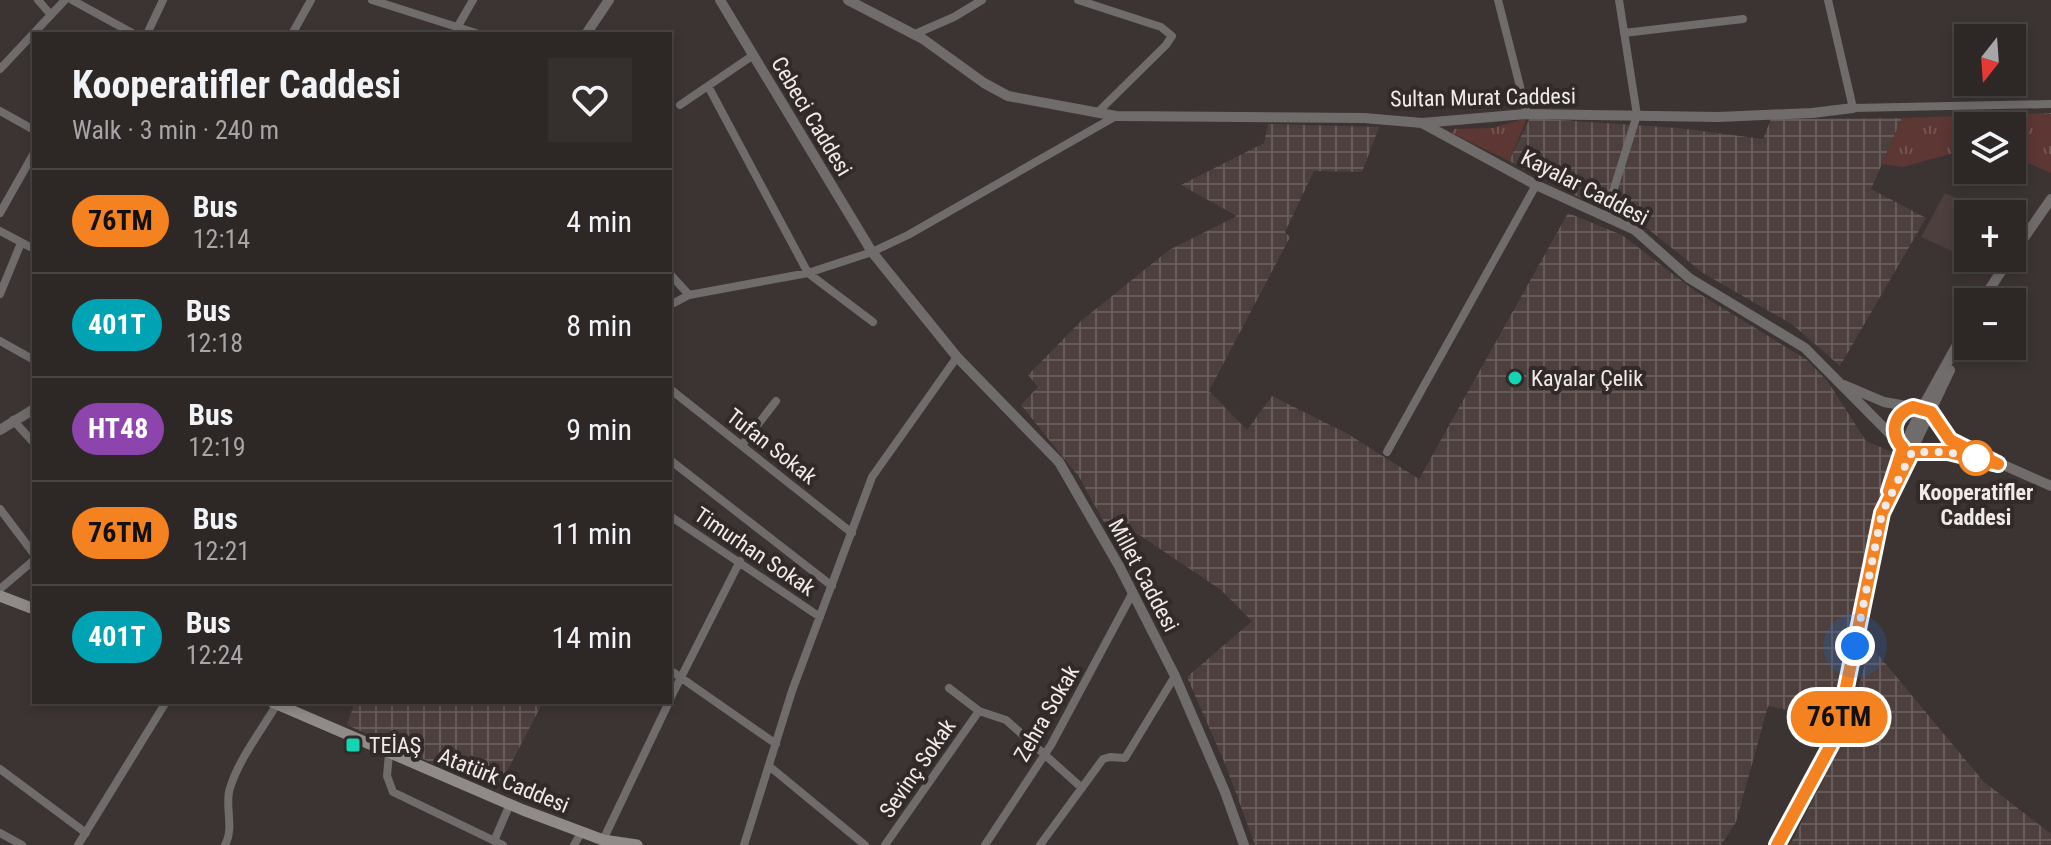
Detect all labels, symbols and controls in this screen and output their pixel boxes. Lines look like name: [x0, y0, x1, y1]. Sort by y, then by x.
north arrow: [1954, 24, 2026, 96]
map controls: [1954, 24, 2026, 360]
street label: Cebeci Caddesi: [766, 52, 857, 180]
button: heart: [548, 58, 632, 142]
text: Kooperatifler Caddesi: [72, 63, 401, 107]
street label: Sultan Murat Caddesi: [1390, 83, 1576, 112]
button: layers: [1954, 112, 2026, 184]
text: Walk · 3 min · 240 m: [72, 115, 279, 145]
street label: Kayalar Caddesi: [1517, 145, 1653, 230]
text: Bus: [193, 189, 238, 224]
button: +: [1954, 200, 2026, 272]
text: 76TM: [88, 204, 153, 237]
text: 4 min: [566, 204, 632, 239]
text: 12:14: [193, 224, 250, 254]
button: −: [1954, 288, 2026, 360]
text: Bus: [186, 293, 231, 328]
text: 401T: [88, 308, 146, 341]
text: 8 min: [566, 308, 632, 343]
text: 12:18: [186, 328, 243, 358]
place label: Kayalar Çelik: [1531, 366, 1643, 391]
marker: Kayalar Çelik: [1506, 369, 1524, 387]
text: Bus: [188, 397, 234, 432]
street label: Tufan Sokak: [722, 404, 822, 489]
text: HT48: [88, 412, 148, 445]
text: 9 min: [566, 412, 632, 447]
text: 12:19: [188, 432, 246, 462]
marker: Kooperatifler Caddesi: [1959, 441, 1993, 475]
place label: Kooperatifler Caddesi: [1919, 480, 2033, 530]
text: Bus: [193, 501, 238, 536]
street label: Timurhan Sokak: [690, 502, 820, 601]
street label: Millet Caddesi: [1103, 515, 1184, 636]
text: 76TM: [88, 516, 153, 549]
text: 11 min: [551, 516, 632, 551]
text: 12:21: [193, 536, 250, 566]
text: Bus: [186, 605, 231, 640]
text: 401T: [88, 620, 146, 653]
text: 14 min: [551, 620, 632, 655]
your location: [1835, 626, 1875, 666]
text: 12:24: [186, 640, 243, 670]
street label: Zehra Sokak: [1009, 661, 1084, 766]
line badge: 76TM: [1783, 691, 1895, 743]
text: 76TM: [1807, 700, 1871, 733]
street label: Sevinç Sokak: [874, 714, 961, 822]
place label: TEİAŞ: [369, 733, 421, 758]
marker: TEİAŞ: [344, 736, 362, 754]
street label: Atatürk Caddesi: [435, 743, 573, 818]

